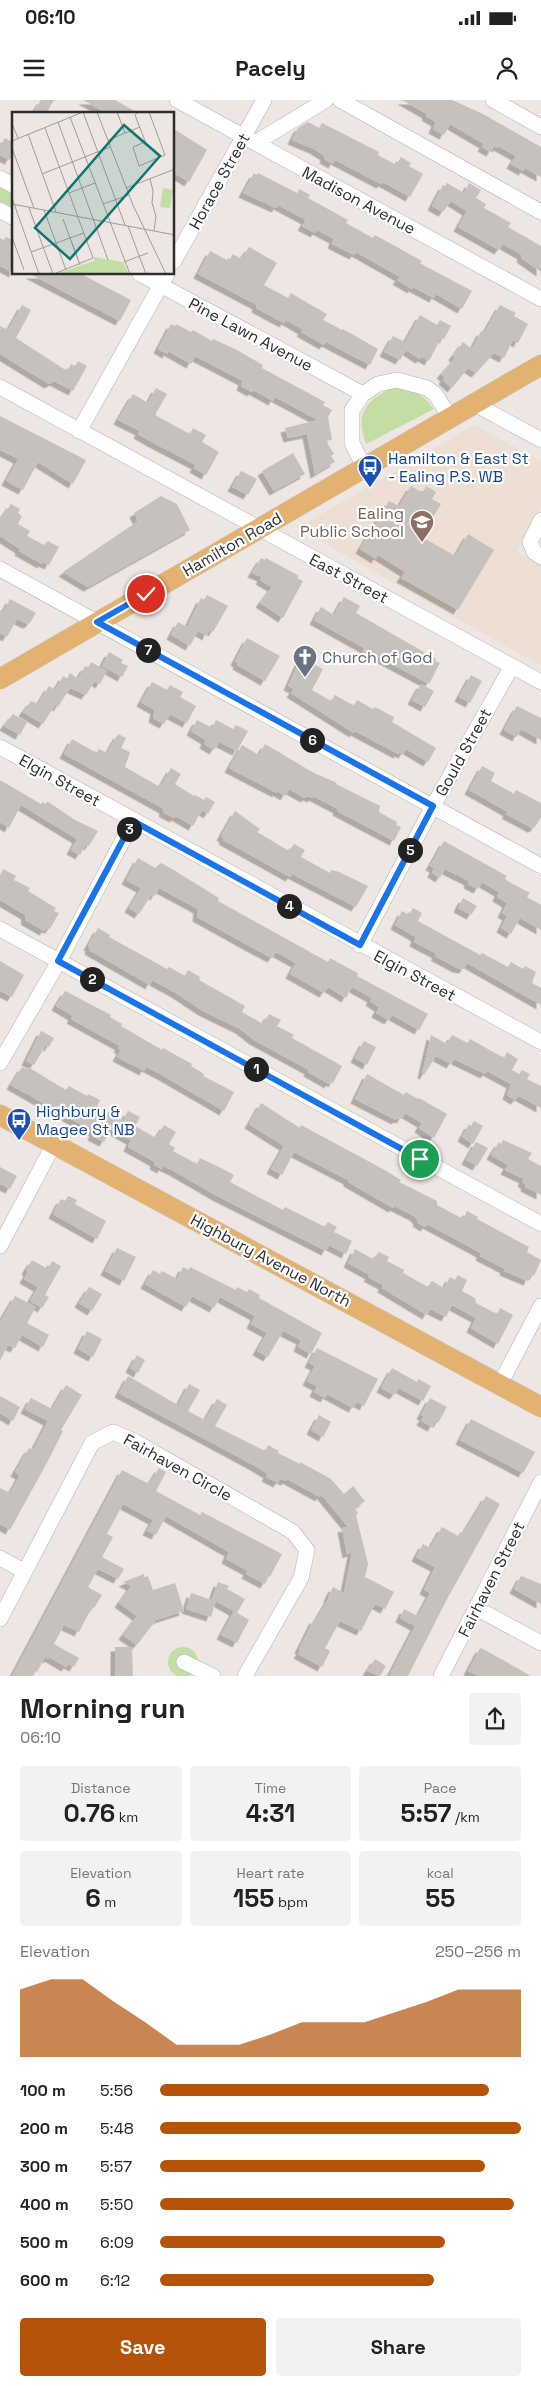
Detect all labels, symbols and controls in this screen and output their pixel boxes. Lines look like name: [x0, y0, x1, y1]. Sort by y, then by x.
text: 06:10: [25, 5, 76, 30]
icon: menu: [20, 54, 48, 82]
text: Pacely: [235, 54, 306, 82]
icon: person: [493, 54, 521, 82]
inset map: [12, 112, 175, 275]
street label: Horace Street: [184, 129, 255, 233]
street label: Madison Avenue: [298, 162, 419, 239]
street label: Pine Lawn Avenue: [185, 293, 317, 376]
place label: Hamilton & East St - Ealing P.S. WB: [388, 448, 529, 487]
bus stop icon: Hamilton & East St - Ealing P.S. WB: [357, 454, 383, 488]
place label: Ealing Public School: [300, 503, 404, 542]
street label: Hamilton Road: [179, 507, 286, 581]
school or university icon: Ealing Public School: [409, 509, 435, 543]
street label: East Street: [306, 549, 392, 608]
pin: [125, 573, 167, 615]
icon: check: [132, 580, 160, 608]
pin: 7: [136, 638, 160, 662]
text: 7: [145, 641, 152, 659]
church icon: Church of God: [292, 644, 318, 678]
place label: Church of God: [322, 647, 433, 668]
street label: Gould Street: [431, 705, 496, 800]
pin: 6: [300, 728, 324, 752]
text: 6: [308, 731, 317, 749]
street label: Elgin Street: [15, 749, 104, 811]
pin: 3: [116, 816, 142, 842]
text: 3: [125, 820, 134, 838]
pin: 5: [398, 838, 422, 862]
text: 5: [406, 841, 415, 859]
pin: 4: [276, 894, 302, 918]
text: 4: [285, 897, 294, 915]
street label: Elgin Street: [370, 945, 459, 1006]
pin: 2: [80, 966, 104, 992]
text: 2: [88, 970, 97, 988]
pin: 1: [244, 1056, 268, 1082]
text: 1: [253, 1060, 260, 1078]
place label: Highbury & Magee St NB: [36, 1101, 135, 1140]
bus stop icon: Highbury & Magee St NB: [6, 1107, 32, 1141]
pin: [399, 1138, 441, 1180]
icon: arrive: [406, 1145, 434, 1173]
street label: Highbury Avenue North: [187, 1209, 355, 1312]
street label: Fairhaven Circle: [120, 1429, 236, 1506]
street label: Fairhaven Street: [453, 1518, 530, 1641]
text: Morning run: [20, 1690, 185, 1726]
button: share: [469, 1693, 521, 1745]
text: 06:10: [20, 1727, 61, 1748]
text: Distance: [71, 1779, 131, 1797]
text: Time: [255, 1779, 286, 1797]
text: Pace: [424, 1779, 457, 1797]
text: 0.76: [63, 1797, 115, 1829]
text: 4:31: [246, 1797, 295, 1829]
text: 5:57: [400, 1797, 451, 1829]
text: km: [115, 1808, 138, 1826]
text: /km: [451, 1808, 480, 1826]
text: Elevation: [70, 1864, 132, 1882]
text: Heart rate: [237, 1864, 304, 1882]
text: kcal: [427, 1864, 454, 1882]
text: 6: [85, 1882, 101, 1914]
text: 155: [233, 1882, 274, 1914]
text: 55: [425, 1882, 455, 1914]
text: m: [101, 1893, 116, 1911]
text: bpm: [274, 1893, 308, 1911]
text: Elevation: [20, 1941, 90, 1962]
text: 250–256 m: [435, 1941, 521, 1962]
text: 100 m: [20, 2080, 66, 2101]
text: 5:56: [100, 2080, 133, 2101]
text: 200 m: [20, 2118, 68, 2139]
text: 5:48: [100, 2118, 134, 2139]
text: 300 m: [20, 2156, 68, 2177]
text: 5:57: [100, 2156, 132, 2177]
text: 400 m: [20, 2194, 69, 2215]
text: 5:50: [100, 2194, 133, 2215]
text: 500 m: [20, 2232, 68, 2253]
text: 6:09: [100, 2232, 134, 2253]
text: 600 m: [20, 2270, 68, 2291]
text: 6:12: [100, 2270, 130, 2291]
button: Save: [20, 2318, 266, 2376]
button: Share: [276, 2318, 521, 2376]

